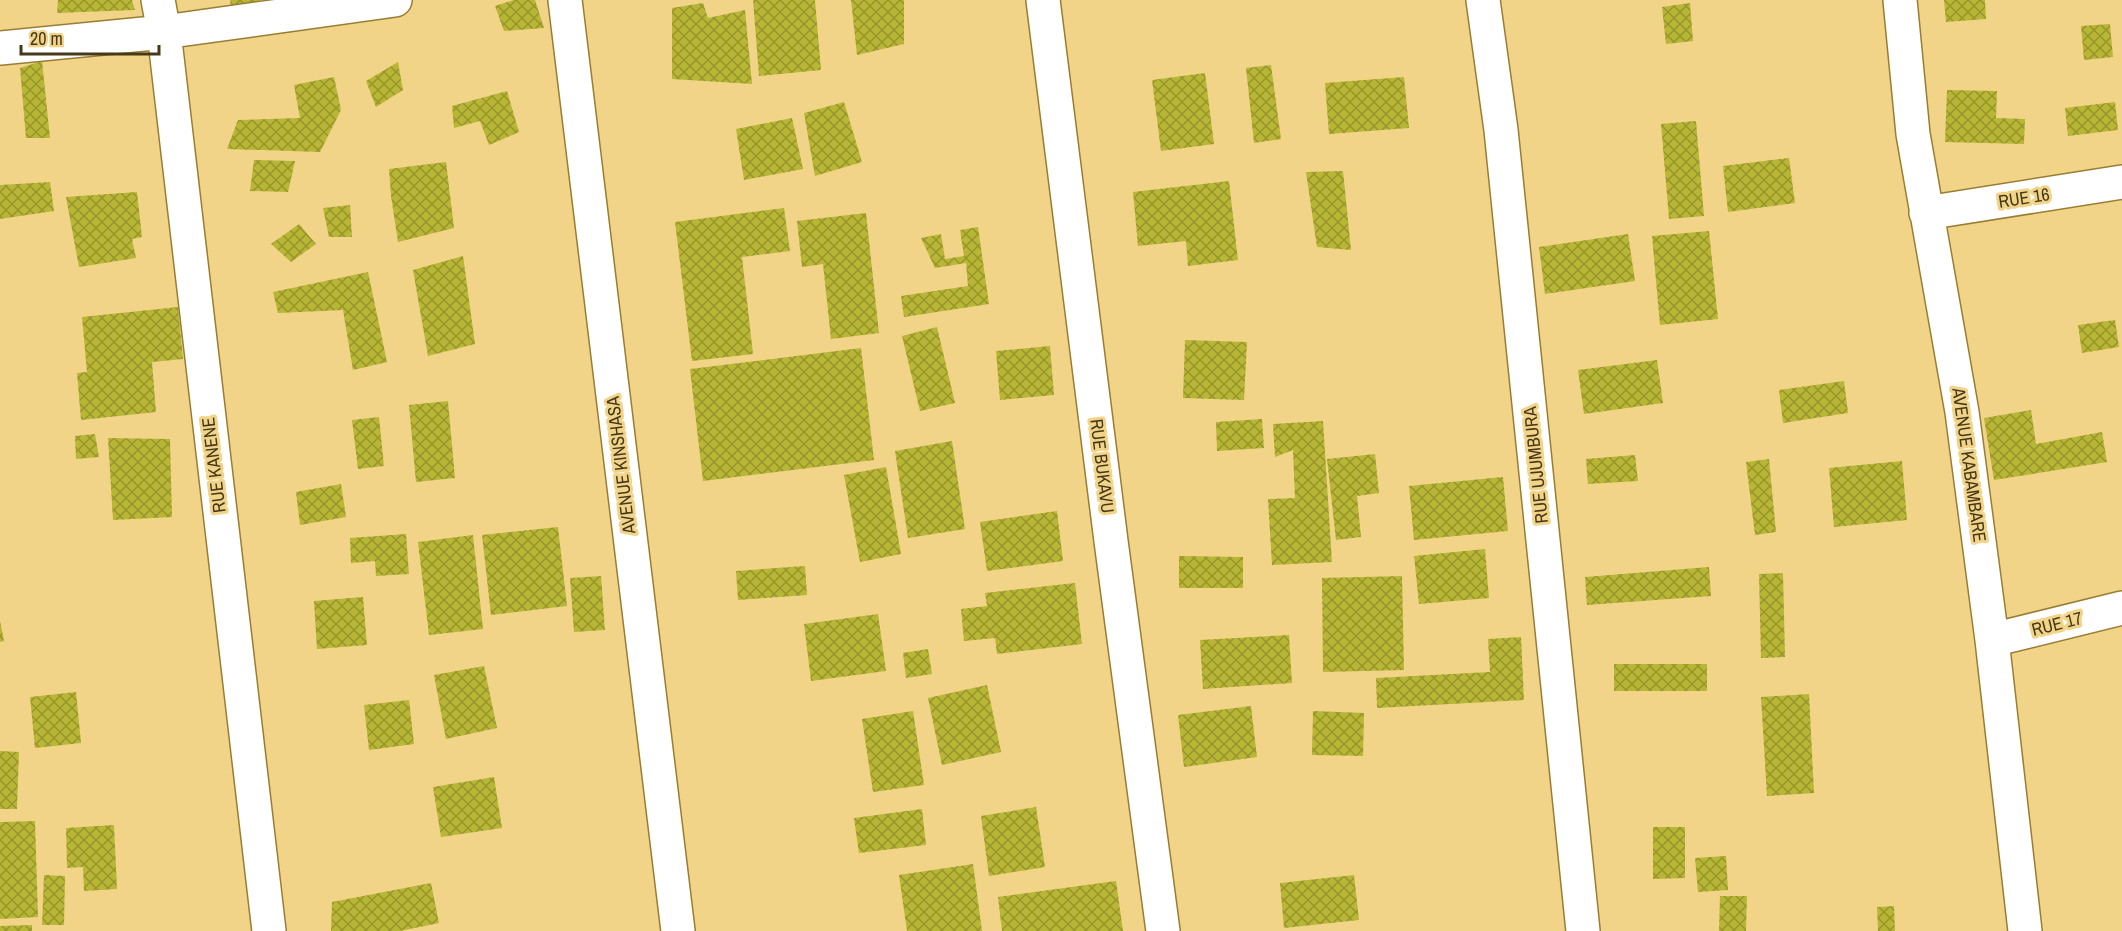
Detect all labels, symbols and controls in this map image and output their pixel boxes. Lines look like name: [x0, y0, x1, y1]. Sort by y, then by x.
scale bar: [21, 18, 159, 56]
text: 20 m: [30, 26, 63, 51]
street label: RUE 16: [1996, 181, 2051, 214]
street label: AVENUE KABAMBARE: [1946, 385, 1993, 544]
street label: AVENUE KINSHASA: [600, 395, 641, 536]
street label: RUE UJUMBURA: [1517, 405, 1554, 525]
street label: RUE KANENE: [195, 416, 232, 514]
street label: RUE BUKAVU: [1084, 417, 1121, 515]
street label: RUE 17: [2029, 605, 2085, 642]

